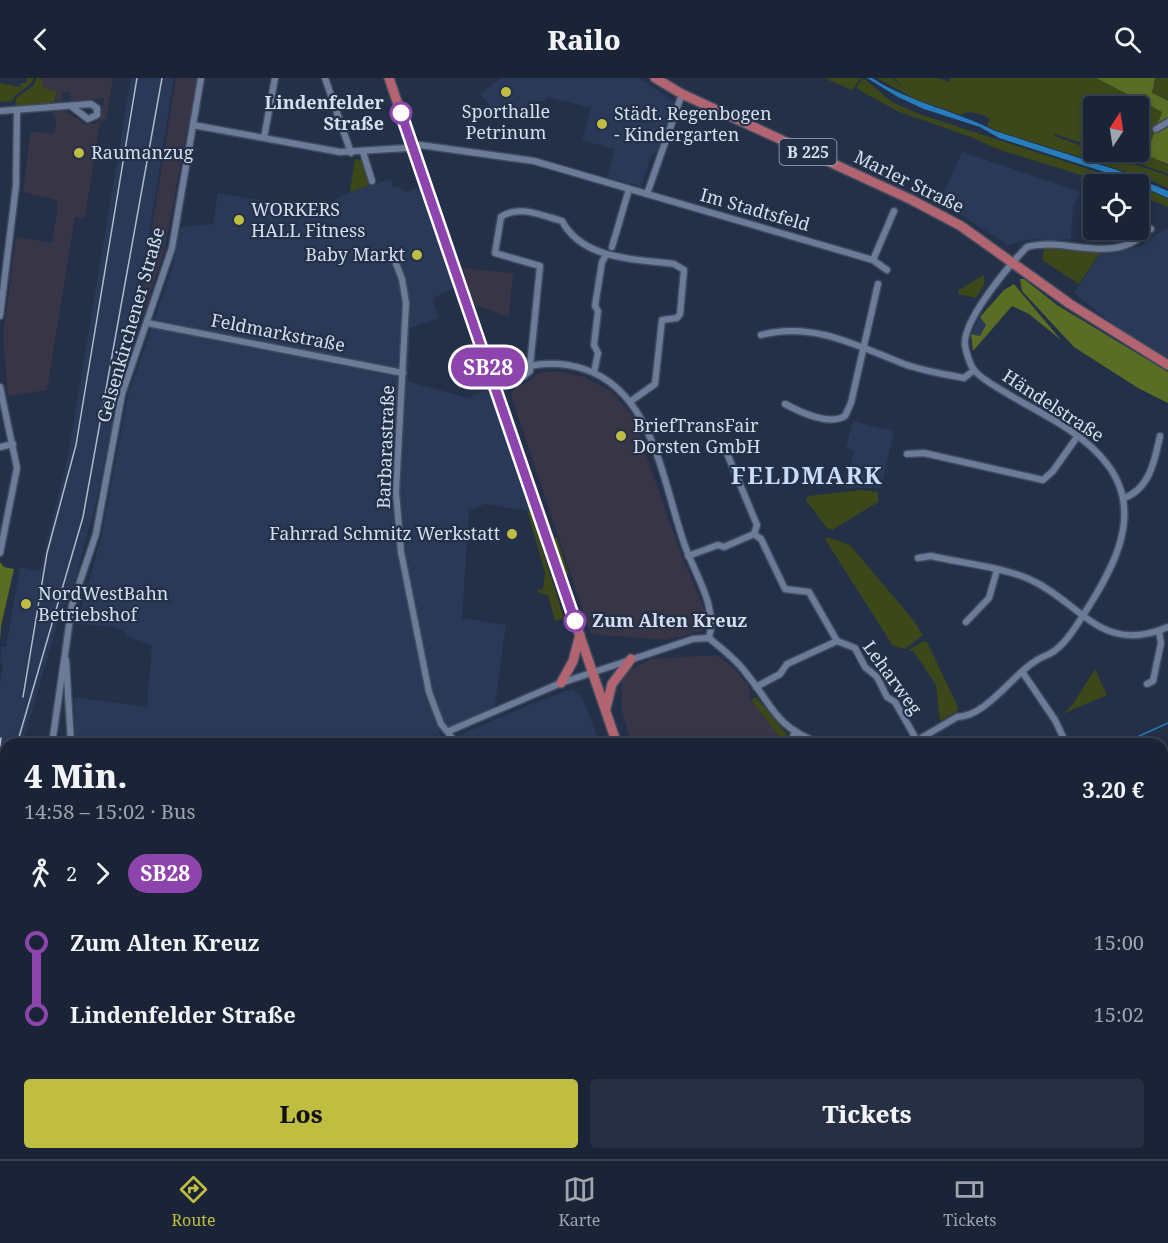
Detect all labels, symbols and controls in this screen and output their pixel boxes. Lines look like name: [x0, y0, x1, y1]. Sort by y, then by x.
text: Railo: [547, 21, 621, 58]
icon: back: [24, 23, 57, 56]
icon: search: [1111, 23, 1144, 56]
marker: Sporthalle Petrinum: [499, 85, 513, 99]
place label: Lindenfelder Straße: [265, 90, 385, 135]
north arrow: [1083, 96, 1149, 162]
map controls: [1083, 96, 1149, 240]
place label: Sporthalle Petrinum: [462, 99, 550, 144]
place label: Städt. Regenbogen - Kindergarten: [614, 101, 772, 146]
marker: Lindenfelder Straße: [390, 102, 412, 124]
marker: Städt. Regenbogen - Kindergarten: [595, 117, 609, 131]
road number: B 225: [780, 139, 836, 165]
place label: Raumanzug: [91, 140, 194, 164]
street label: Marler Straße: [850, 144, 968, 218]
marker: Raumanzug: [72, 146, 86, 160]
button: locate: [1083, 174, 1149, 240]
street label: Im Stadtsfeld: [698, 182, 813, 236]
place label: WORKERS HALL Fitness: [251, 197, 365, 242]
marker: WORKERS HALL Fitness: [232, 213, 246, 227]
street label: Gelsenkirchener Straße: [91, 224, 169, 425]
place label: Baby Markt: [305, 242, 405, 266]
marker: Baby Markt: [410, 248, 424, 262]
street label: Feldmarkstraße: [209, 307, 347, 357]
line badge: SB28: [446, 348, 530, 386]
text: SB28: [463, 353, 513, 381]
street label: Händelstraße: [998, 363, 1109, 447]
street label: Barbarastraße: [371, 385, 399, 509]
place label: BriefTransFair Dorsten GmbH: [633, 413, 761, 458]
marker: BriefTransFair Dorsten GmbH: [614, 429, 628, 443]
district label: FELDMARK: [731, 458, 883, 491]
place label: Fahrrad Schmitz Werkstatt: [269, 521, 500, 545]
marker: Fahrrad Schmitz Werkstatt: [505, 527, 519, 541]
place label: NordWestBahn Betriebshof: [38, 581, 169, 626]
marker: NordWestBahn Betriebshof: [19, 597, 33, 611]
place label: Zum Alten Kreuz: [592, 608, 747, 632]
marker: Zum Alten Kreuz: [564, 610, 586, 632]
street label: Leharweg: [858, 636, 928, 719]
text: 4 Min.: [24, 753, 128, 798]
text: 3.20 €: [1082, 774, 1144, 804]
text: 14:58 – 15:02 · Bus: [24, 798, 195, 825]
icon: walk: [24, 857, 57, 890]
icon: forward: [86, 857, 119, 890]
text: SB28: [140, 859, 190, 887]
text: 2: [66, 860, 77, 887]
text: Zum Alten Kreuz: [70, 927, 260, 957]
text: 15:00: [1094, 929, 1144, 956]
text: Lindenfelder Straße: [70, 999, 296, 1029]
text: 15:02: [1094, 1001, 1144, 1028]
button: Los: [24, 1079, 578, 1148]
button: Tickets: [590, 1079, 1144, 1148]
tab: Route: [171, 1173, 216, 1231]
tab: Karte: [558, 1173, 600, 1231]
tab: Tickets: [943, 1173, 997, 1231]

